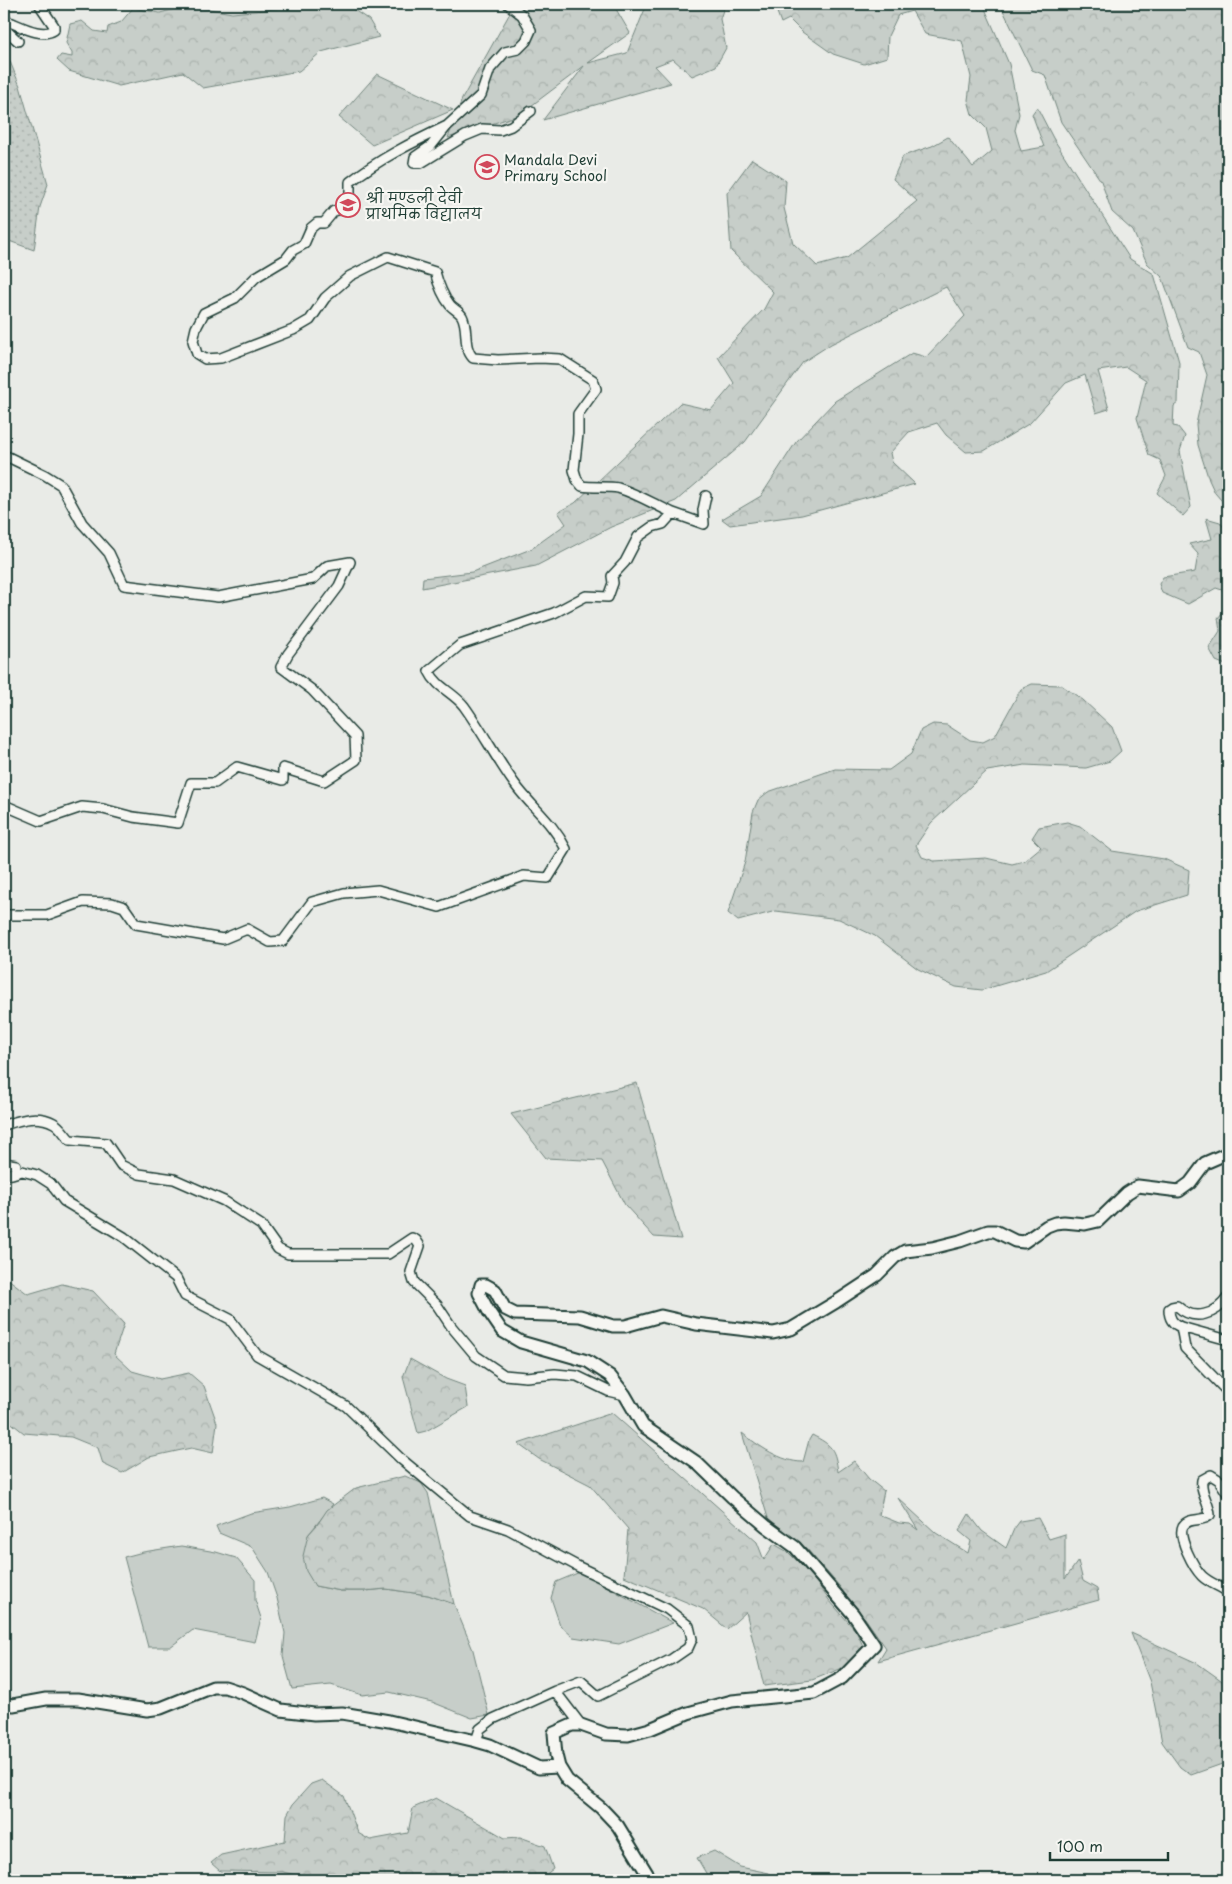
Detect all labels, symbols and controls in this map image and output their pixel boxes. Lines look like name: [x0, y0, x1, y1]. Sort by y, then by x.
place label: Mandala Devi Primary School: [504, 149, 607, 186]
school or university icon: Mandala Devi Primary School: [474, 154, 500, 180]
place label: श्री मण्डली देवी प्राथमिक विद्यालय: [365, 185, 483, 224]
school or university icon: श्री मण्डली देवी प्राथमिक विद्यालय: [335, 192, 361, 218]
scale bar: [1050, 1829, 1167, 1861]
text: 100 m: [1057, 1834, 1103, 1857]

